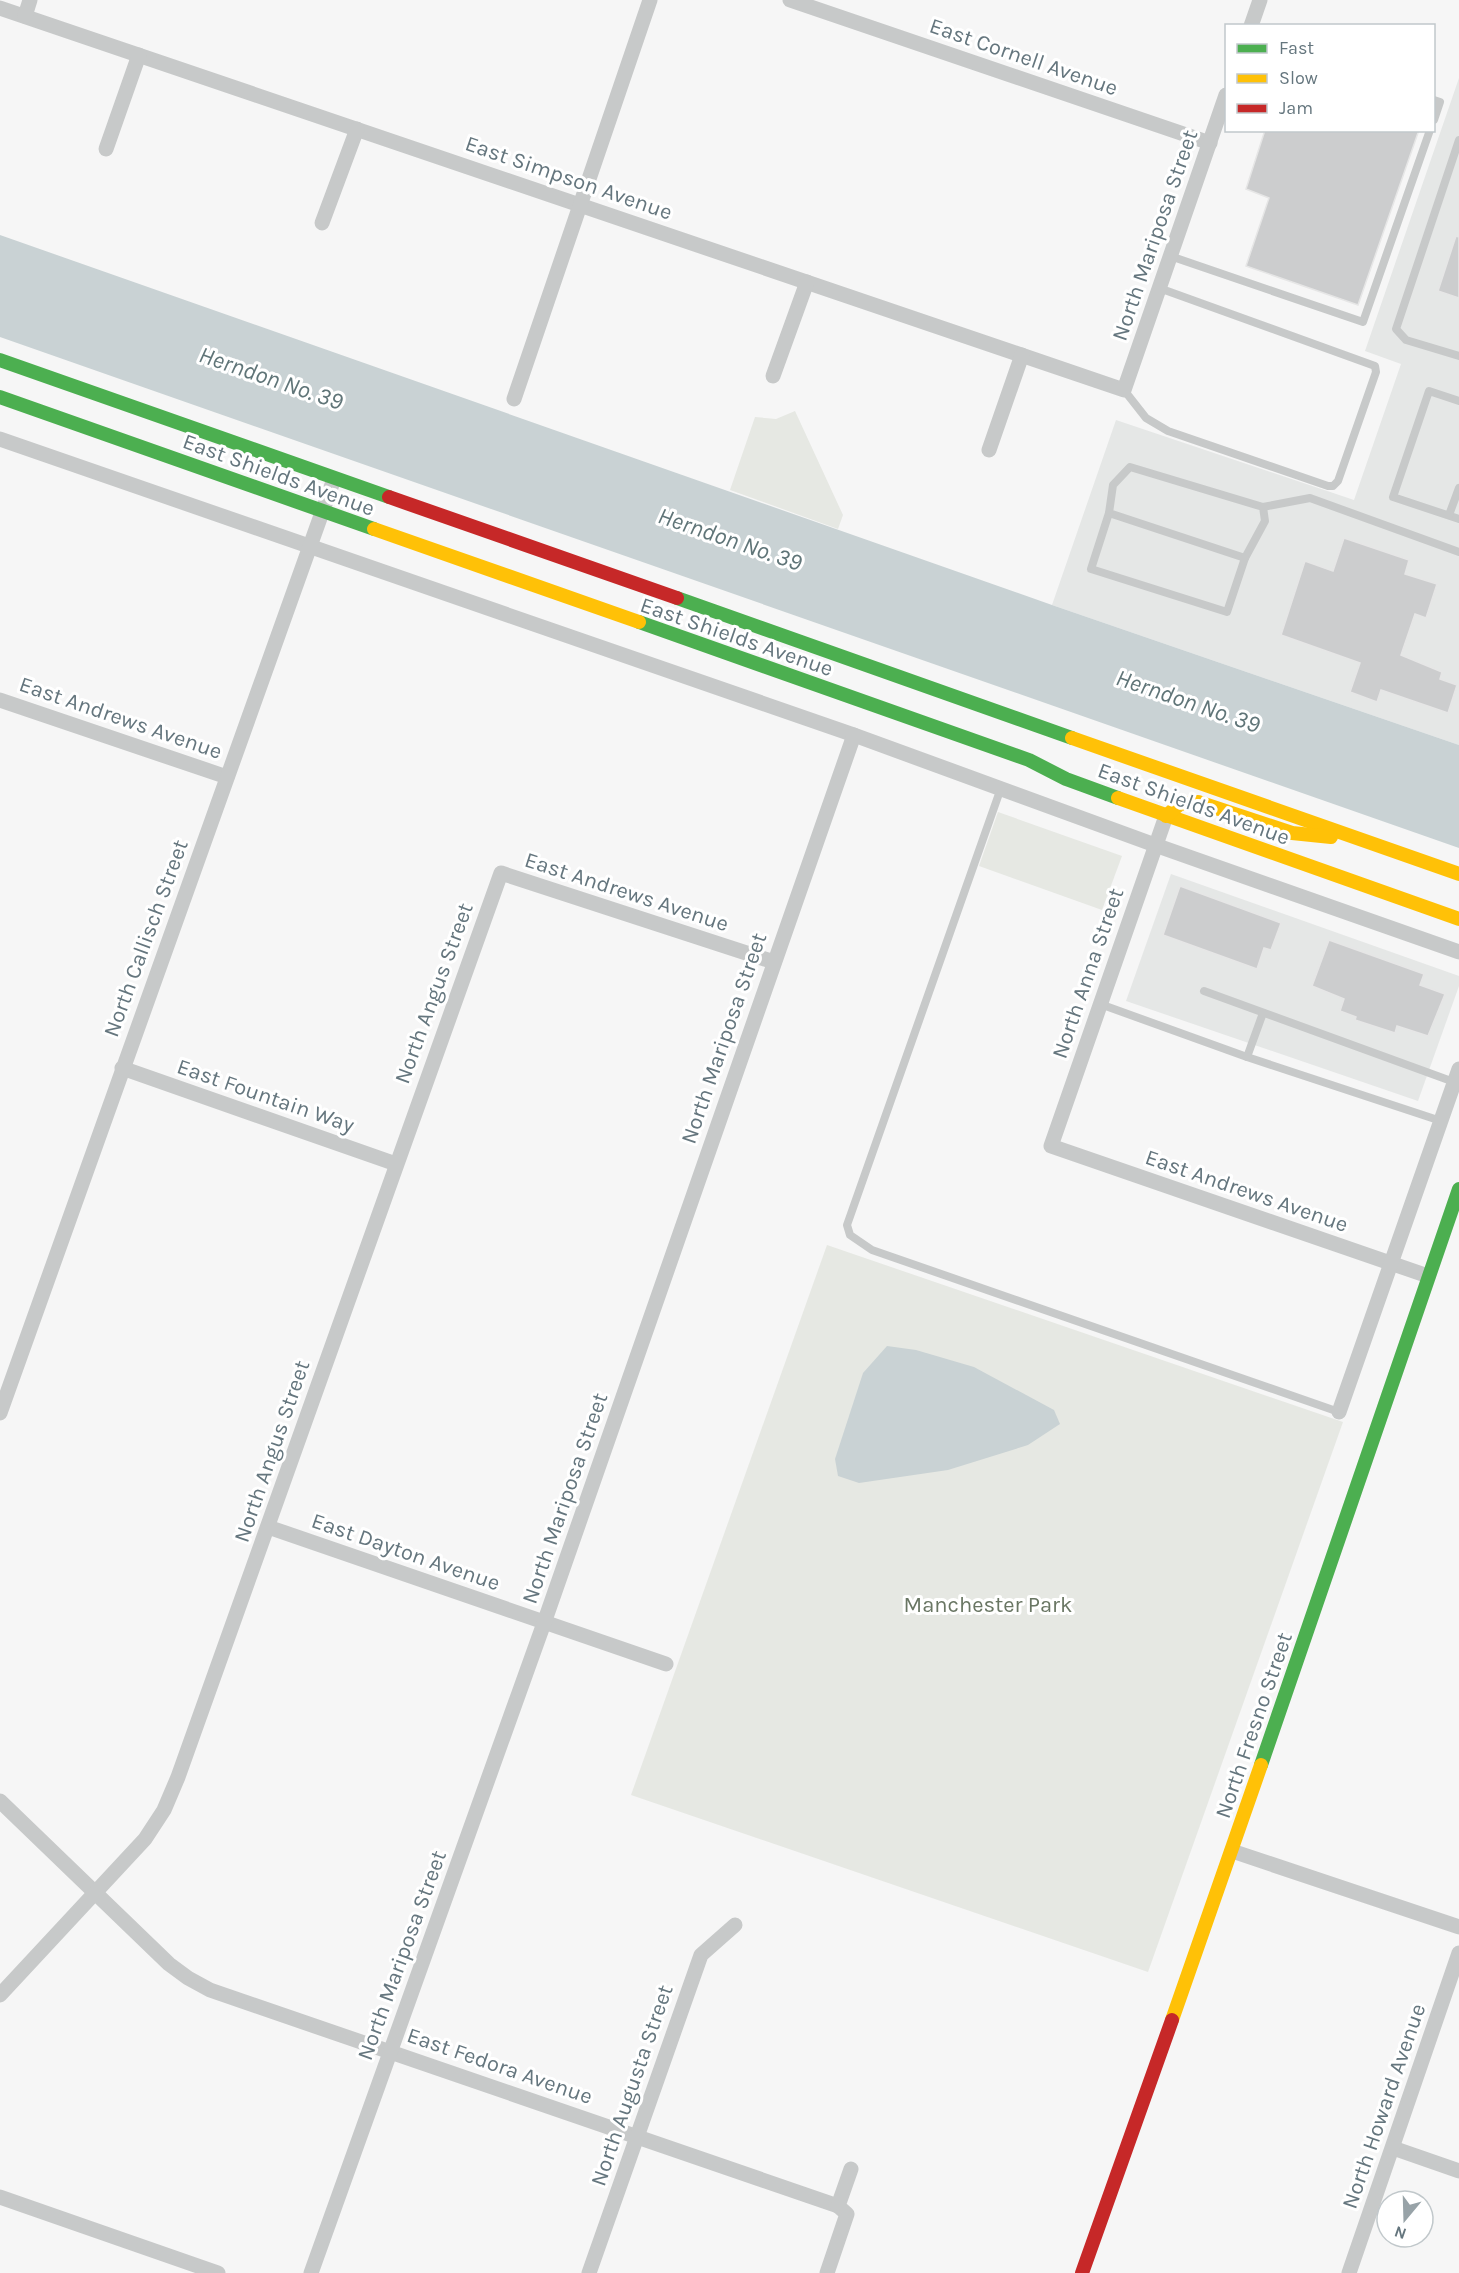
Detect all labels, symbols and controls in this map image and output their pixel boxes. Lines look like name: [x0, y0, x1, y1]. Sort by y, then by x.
street label: East Cornell Avenue: [926, 13, 1121, 101]
legend: [1225, 24, 1435, 132]
text: Fast: [1279, 37, 1314, 59]
text: Slow: [1279, 67, 1318, 89]
text: Jam: [1279, 97, 1313, 119]
street label: North Mariposa Street: [1107, 127, 1203, 344]
street label: East Simpson Avenue: [462, 130, 676, 226]
water label: Herndon No. 39: [195, 340, 347, 416]
street label: East Shields Avenue: [179, 428, 378, 522]
water label: Herndon No. 39: [654, 501, 806, 577]
street label: East Shields Avenue: [637, 592, 837, 682]
water label: Herndon No. 39: [1112, 663, 1264, 739]
street label: East Andrews Avenue: [16, 671, 226, 765]
street label: East Shields Avenue: [1094, 757, 1293, 851]
street label: North Callisch Street: [98, 836, 194, 1041]
street label: East Andrews Avenue: [521, 847, 732, 937]
street label: North Anna Street: [1047, 885, 1129, 1062]
street label: North Angus Street: [389, 899, 479, 1087]
street label: North Mariposa Street: [676, 930, 772, 1147]
street label: East Fountain Way: [174, 1053, 358, 1138]
street label: East Andrews Avenue: [1142, 1144, 1352, 1238]
street label: North Angus Street: [229, 1357, 315, 1546]
street label: North Mariposa Street: [517, 1390, 613, 1607]
street label: East Dayton Avenue: [308, 1507, 503, 1596]
park label: Manchester Park: [904, 1592, 1072, 1618]
street label: North Fresno Street: [1210, 1629, 1298, 1822]
street label: North Mariposa Street: [352, 1847, 452, 2064]
street label: North Augusta Street: [585, 1981, 679, 2189]
street label: North Howard Avenue: [1337, 2000, 1431, 2212]
street label: East Fedora Avenue: [403, 2022, 596, 2110]
north arrow: [1375, 2189, 1435, 2249]
text: N: [1392, 2222, 1409, 2244]

